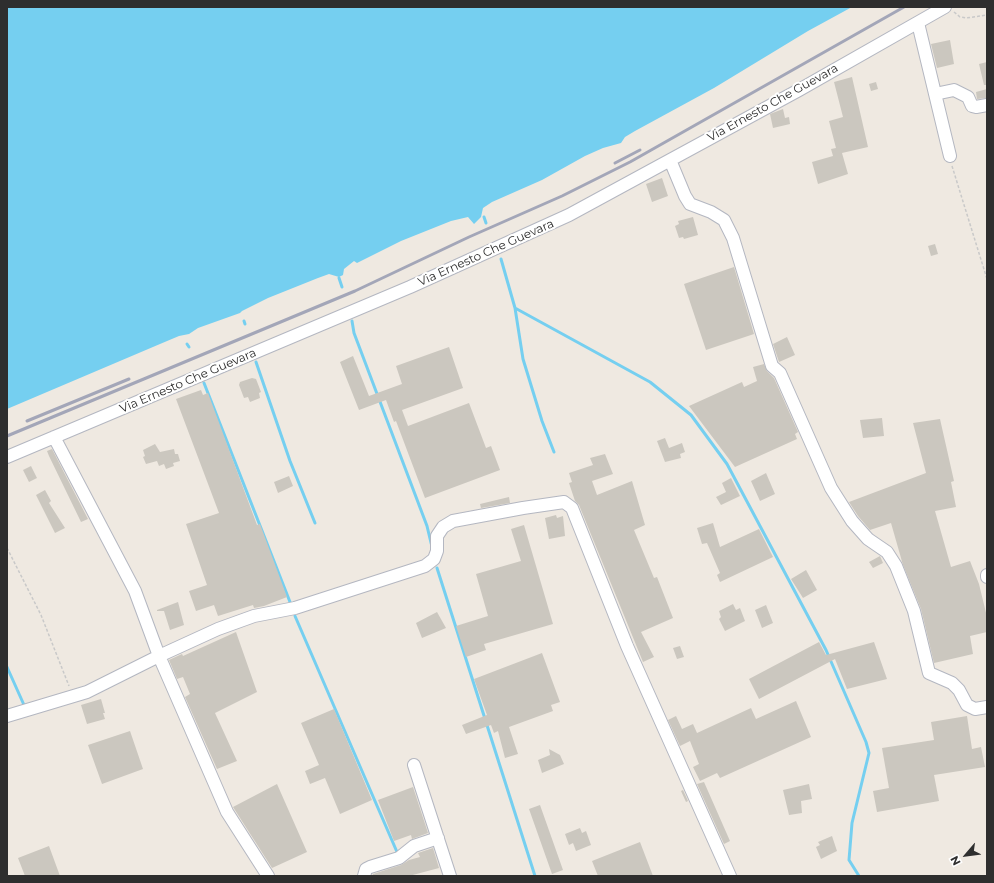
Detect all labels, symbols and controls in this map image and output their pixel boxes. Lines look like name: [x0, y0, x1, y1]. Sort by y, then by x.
street label: Via Ernesto Che Guevara: [705, 61, 841, 145]
street label: Via Ernesto Che Guevara: [416, 217, 556, 289]
street label: Via Ernesto Che Guevara: [117, 346, 259, 416]
north arrow: [946, 835, 986, 875]
text: N: [947, 853, 964, 868]

